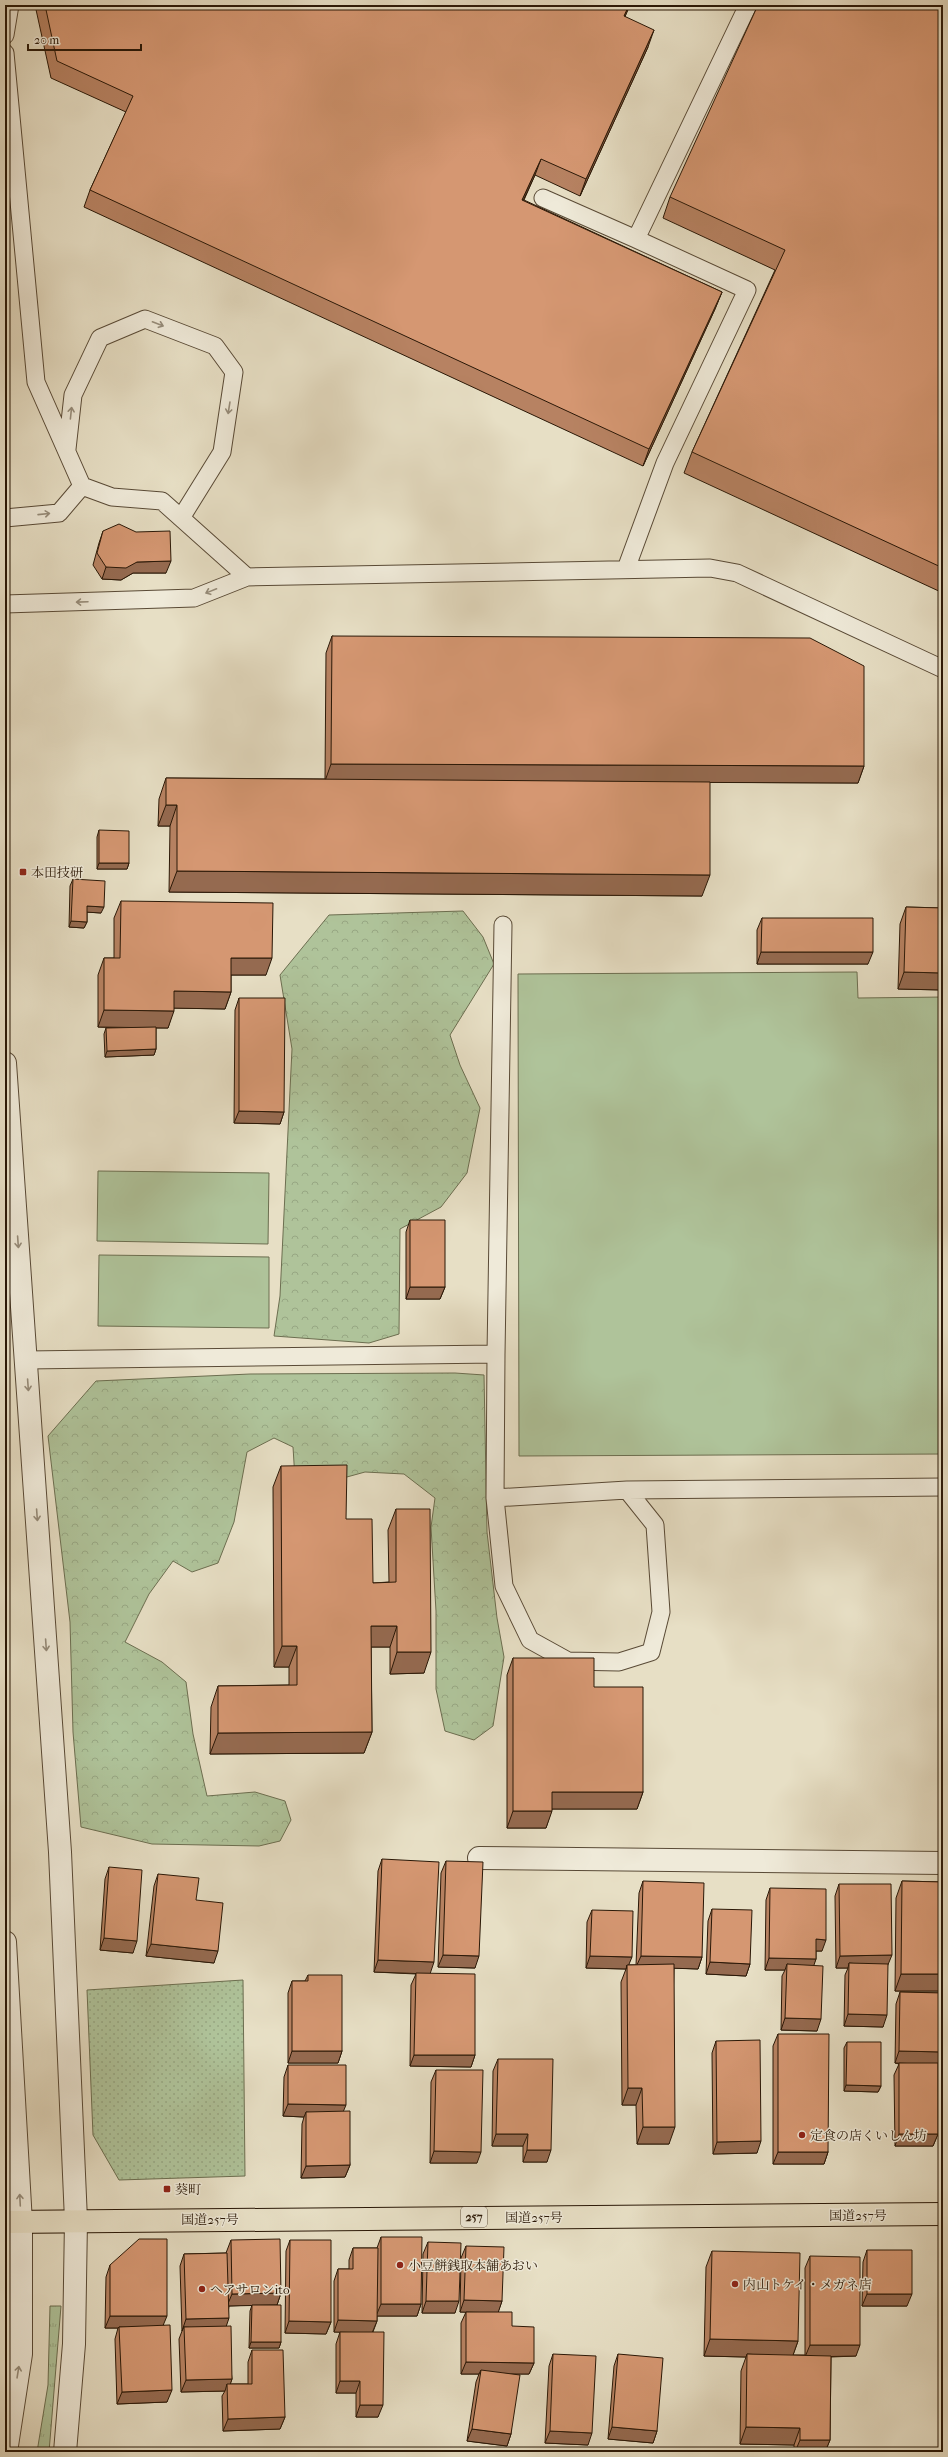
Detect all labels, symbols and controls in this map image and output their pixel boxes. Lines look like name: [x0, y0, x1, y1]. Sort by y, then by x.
scale bar: [28, 26, 141, 52]
text: 20 m: [34, 33, 59, 47]
one-way arrow: [152, 321, 164, 328]
one-way arrow: [225, 401, 233, 414]
one-way arrow: [67, 407, 75, 420]
one-way arrow: [37, 511, 50, 518]
one-way arrow: [205, 588, 217, 596]
one-way arrow: [76, 598, 89, 605]
place label: 本田技研: [31, 865, 83, 880]
marker: 本田技研: [18, 867, 28, 877]
one-way arrow: [14, 1235, 21, 1248]
one-way arrow: [24, 1378, 31, 1391]
one-way arrow: [33, 1508, 40, 1521]
one-way arrow: [42, 1638, 49, 1651]
place label: 定食の店くいしん坊: [810, 2128, 927, 2143]
marker: 定食の店くいしん坊: [797, 2130, 807, 2140]
place label: 葵町: [175, 2182, 201, 2197]
marker: 葵町: [162, 2184, 172, 2194]
one-way arrow: [16, 2194, 24, 2207]
road number: 257: [461, 2207, 487, 2227]
street label: 国道257号: [829, 2208, 887, 2223]
street label: 国道257号: [505, 2210, 563, 2225]
street label: 国道257号: [181, 2212, 239, 2227]
place label: 小豆餅銭取本舗あおい: [408, 2258, 538, 2273]
marker: 小豆餅銭取本舗あおい: [395, 2260, 405, 2270]
place label: 内山トケイ・メガネ店: [743, 2277, 872, 2292]
marker: 内山トケイ・メガネ店: [730, 2279, 740, 2289]
place label: ヘアサロンito: [210, 2282, 290, 2297]
marker: ヘアサロンito: [197, 2284, 207, 2294]
one-way arrow: [15, 2366, 23, 2379]

